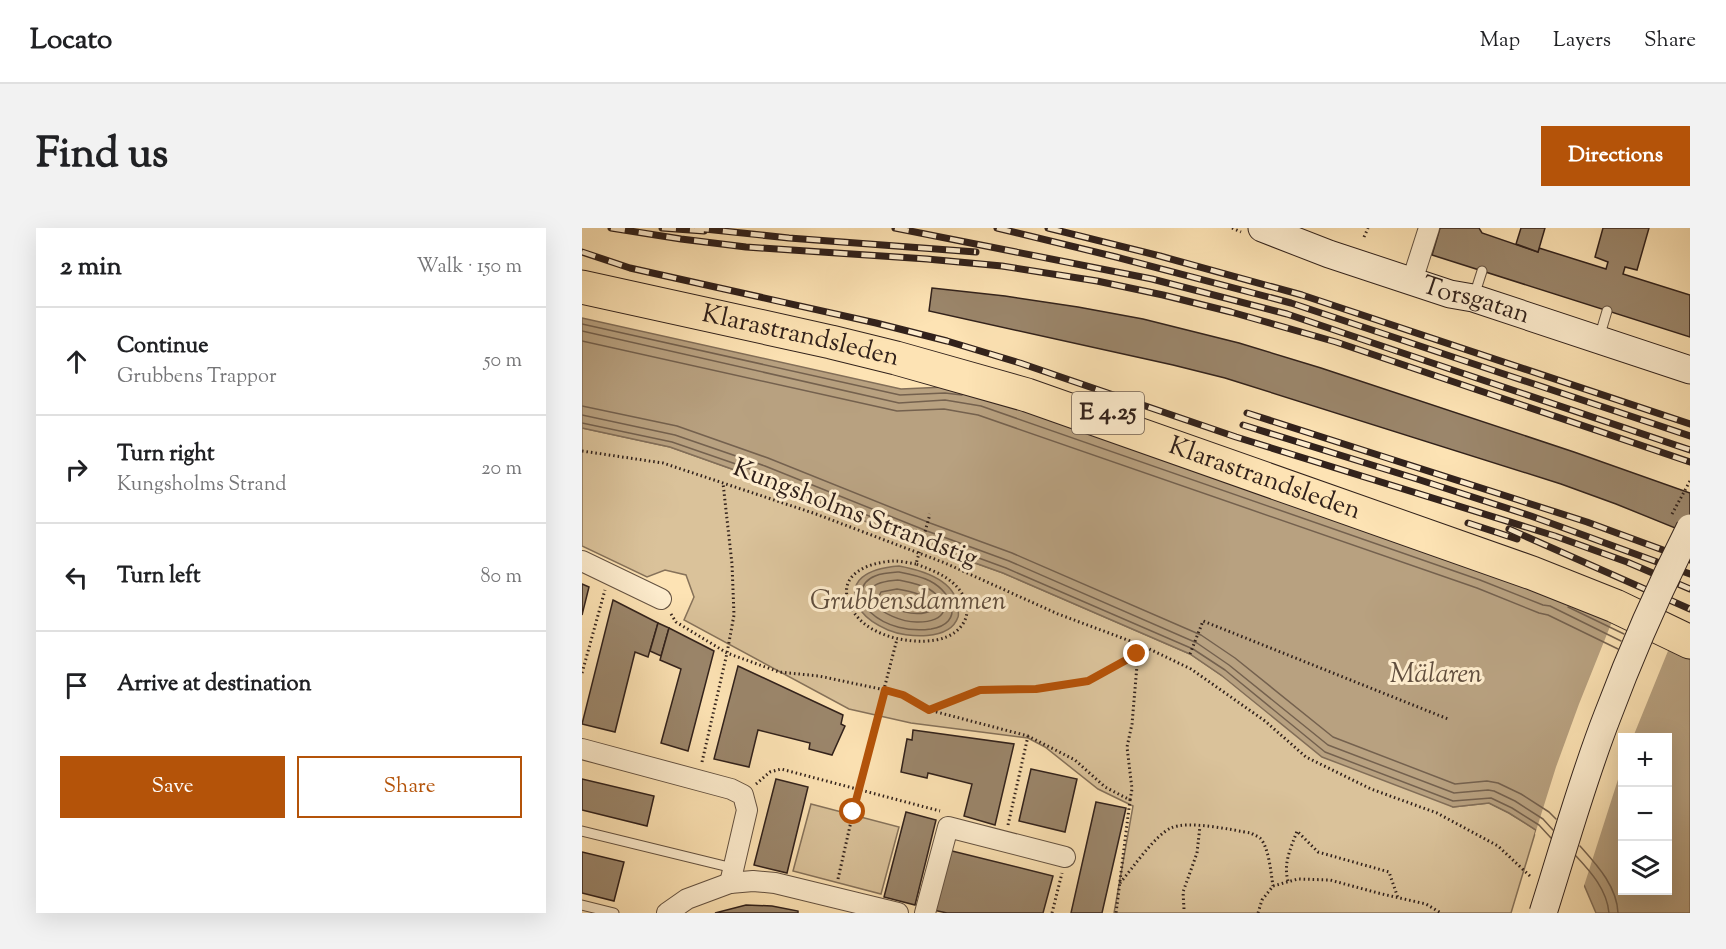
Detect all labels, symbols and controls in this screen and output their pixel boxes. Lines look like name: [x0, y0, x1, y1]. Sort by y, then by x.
text: Locato: [30, 21, 112, 61]
text: Map: [1480, 26, 1520, 56]
text: Layers: [1553, 26, 1611, 56]
text: Share: [1644, 26, 1696, 56]
text: Find us: [36, 126, 168, 186]
button: Directions: [1541, 126, 1690, 186]
text: 2 min: [60, 249, 122, 286]
text: Walk · 150 m: [416, 253, 522, 282]
street label: Torsgatan: [1417, 267, 1535, 334]
street label: Klarastrandsleden: [698, 296, 903, 377]
text: Continue: [117, 331, 208, 363]
icon: ahead: [60, 345, 93, 378]
text: 50 m: [484, 347, 522, 376]
text: Grubbens Trappor: [117, 363, 276, 392]
road number: E 4.25: [1072, 392, 1144, 434]
street label: Klarastrandsleden: [1163, 428, 1366, 530]
text: Turn right: [117, 439, 214, 471]
street label: Kungsholms Strandstig: [727, 450, 983, 578]
icon: right: [60, 453, 93, 486]
text: 20 m: [481, 455, 522, 484]
text: Kungsholms Strand: [117, 471, 287, 500]
icon: left: [60, 561, 93, 594]
text: Turn left: [117, 561, 200, 593]
text: 80 m: [481, 563, 522, 592]
water label: Grubbensdammen: [810, 583, 1006, 622]
route end: [1123, 640, 1149, 666]
water label: Mälaren: [1390, 656, 1482, 695]
icon: arrive: [60, 669, 93, 702]
text: Arrive at destination: [117, 669, 312, 701]
map controls: [1618, 733, 1672, 895]
button: +: [1618, 733, 1672, 787]
button: Save: [60, 756, 285, 818]
button: Share: [297, 756, 522, 818]
button: −: [1618, 787, 1672, 841]
route start: [839, 798, 865, 824]
button: layers: [1618, 841, 1672, 895]

